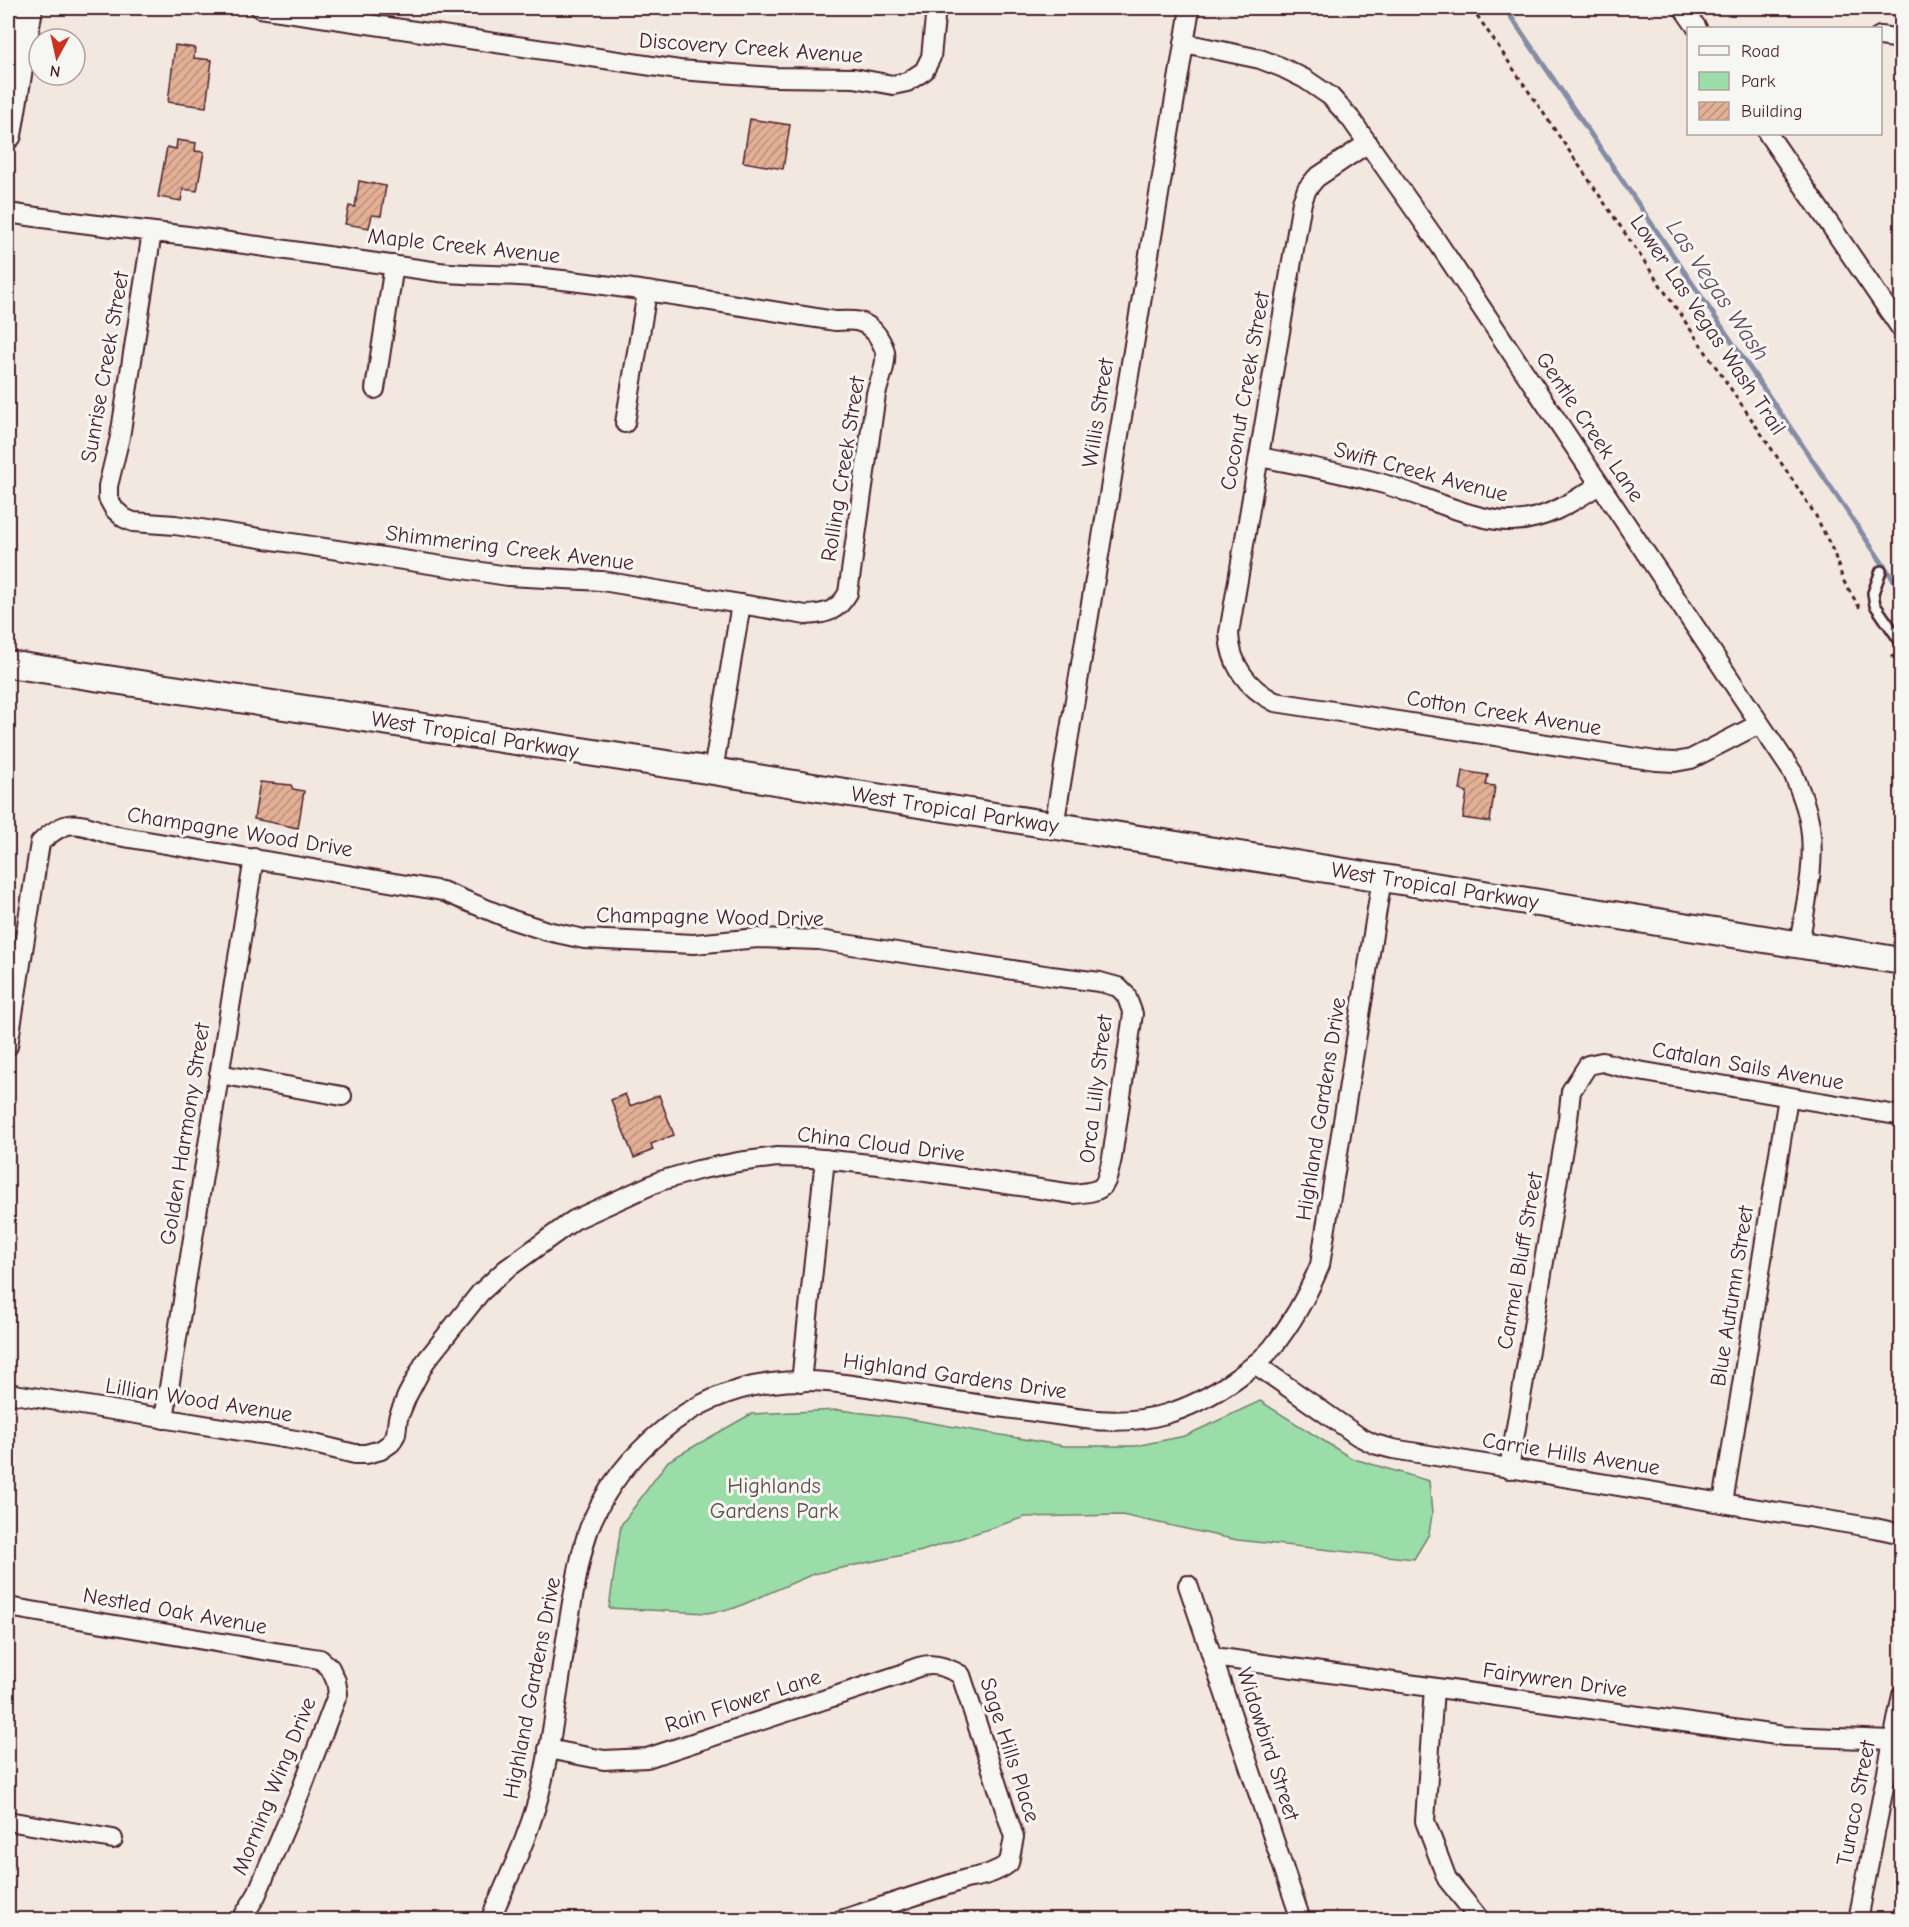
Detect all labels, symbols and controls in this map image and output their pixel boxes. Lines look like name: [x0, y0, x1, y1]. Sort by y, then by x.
north arrow: [27, 27, 87, 87]
street label: Discovery Creek Avenue: [638, 27, 864, 69]
legend: [1687, 27, 1882, 135]
text: Road: [1741, 41, 1780, 62]
text: N: [49, 61, 61, 81]
text: Park: [1741, 71, 1776, 92]
text: Building: [1741, 101, 1803, 122]
street label: Lower Las Vegas Wash Trail: [1625, 210, 1791, 440]
water label: Las Vegas Wash: [1661, 214, 1775, 366]
street label: Maple Creek Avenue: [366, 223, 562, 269]
street label: Sunrise Creek Street: [75, 269, 135, 465]
street label: Coconut Creek Street: [1215, 289, 1275, 492]
street label: Gentle Creek Lane: [1530, 347, 1650, 507]
street label: Willis Street: [1077, 356, 1120, 470]
street label: Rolling Creek Street: [816, 374, 871, 564]
street label: Swift Creek Avenue: [1331, 436, 1511, 508]
street label: Shimmering Creek Avenue: [384, 520, 636, 576]
street label: Cotton Creek Avenue: [1405, 685, 1603, 741]
street label: West Tropical Parkway: [369, 706, 581, 764]
street label: West Tropical Parkway: [849, 781, 1061, 839]
street label: Champagne Wood Drive: [125, 801, 355, 863]
street label: West Tropical Parkway: [1329, 857, 1541, 915]
street label: Champagne Wood Drive: [596, 902, 824, 932]
street label: Highland Gardens Drive: [1291, 996, 1351, 1222]
street label: Orca Lilly Street: [1074, 1013, 1118, 1165]
street label: Golden Harmony Street: [155, 1020, 216, 1247]
street label: Catalan Sails Avenue: [1650, 1036, 1846, 1096]
street label: China Cloud Drive: [796, 1121, 966, 1167]
street label: Carmel Bluff Street: [1492, 1170, 1549, 1352]
street label: Blue Autumn Street: [1705, 1203, 1759, 1388]
street label: Highland Gardens Drive: [841, 1347, 1069, 1405]
street label: Lillian Wood Avenue: [104, 1372, 294, 1428]
street label: Carrie Hills Avenue: [1480, 1427, 1662, 1481]
park label: Highlands Gardens Park: [710, 1473, 839, 1524]
street label: Highland Gardens Drive: [498, 1575, 566, 1801]
street label: Nestled Oak Avenue: [81, 1582, 269, 1640]
street label: Fairywren Drive: [1481, 1657, 1629, 1703]
street label: Rain Flower Lane: [662, 1663, 824, 1739]
street label: Widowbird Street: [1231, 1664, 1305, 1824]
street label: Sage Hills Place: [974, 1674, 1046, 1826]
street label: Morning Wing Drive: [226, 1693, 322, 1879]
street label: Turaco Street: [1831, 1737, 1881, 1868]

